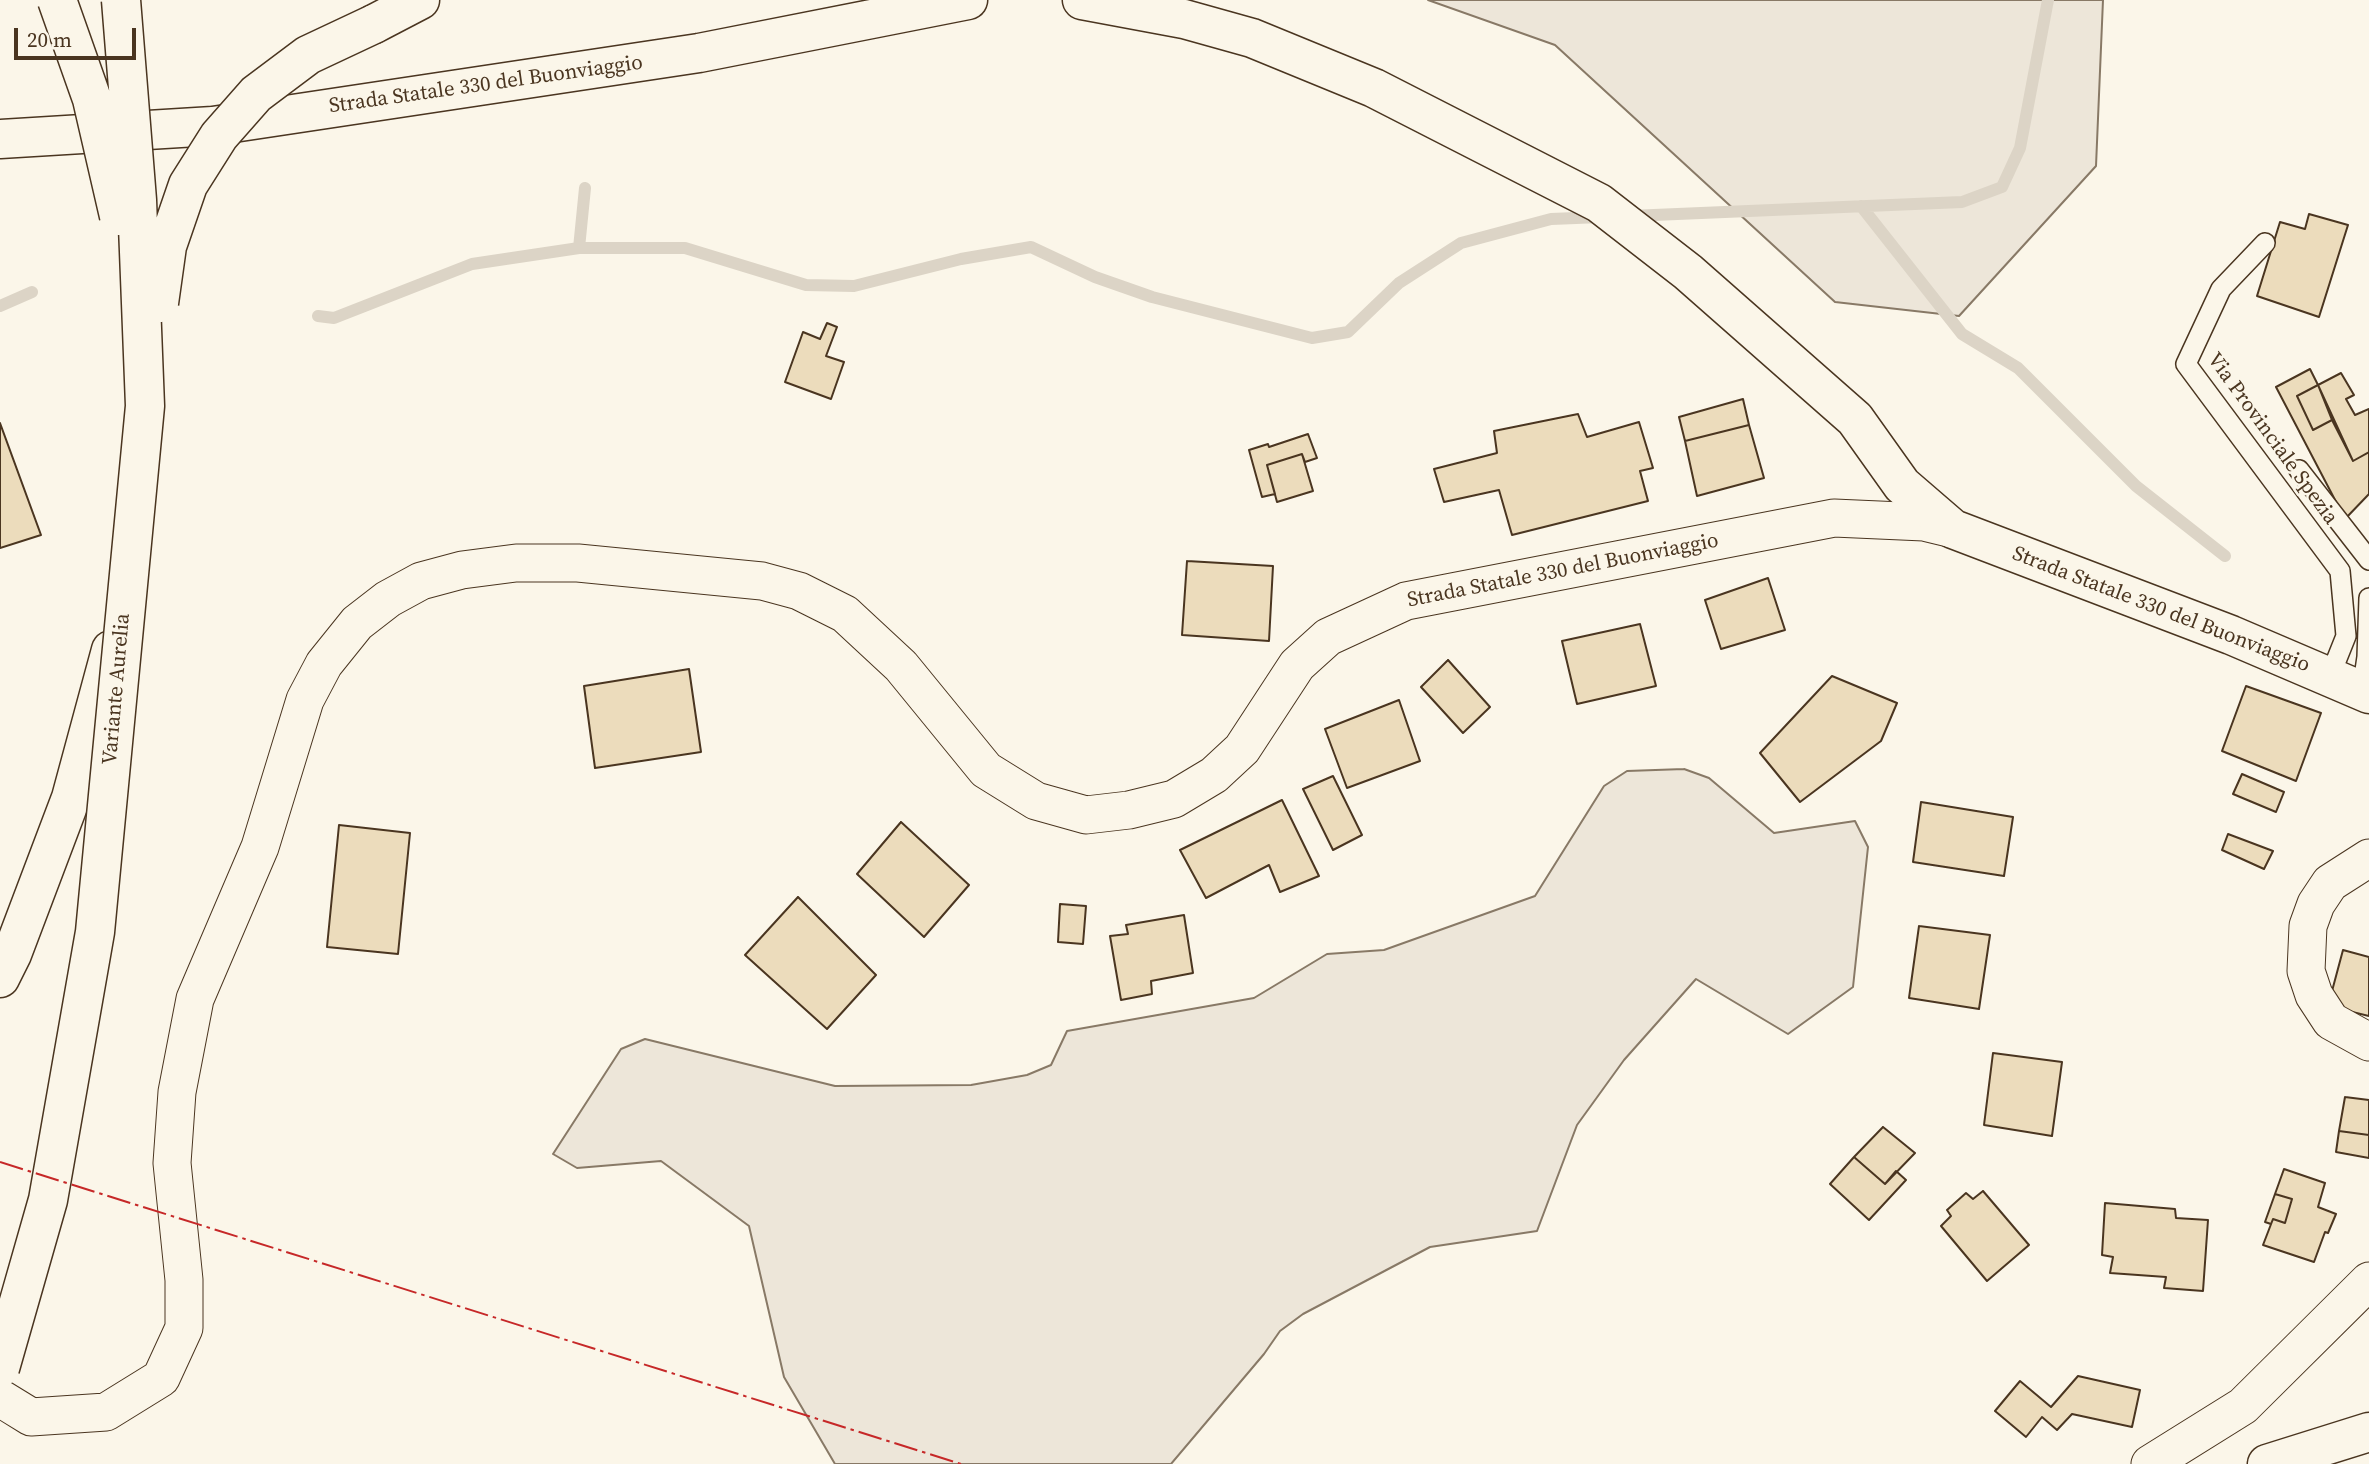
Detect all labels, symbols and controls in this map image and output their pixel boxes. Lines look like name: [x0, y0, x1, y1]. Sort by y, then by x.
scale bar: [18, 14, 140, 58]
text: 20 m: [27, 25, 72, 54]
street label: Strada Statale 330 del Buonviaggio: [328, 50, 644, 120]
street label: Via Provinciale Spezia: [2201, 348, 2343, 530]
street label: Strada Statale 330 del Buonviaggio: [1405, 528, 1721, 614]
street label: Strada Statale 330 del Buonviaggio: [2009, 542, 2313, 678]
street label: Variante Aurelia: [98, 612, 136, 766]

